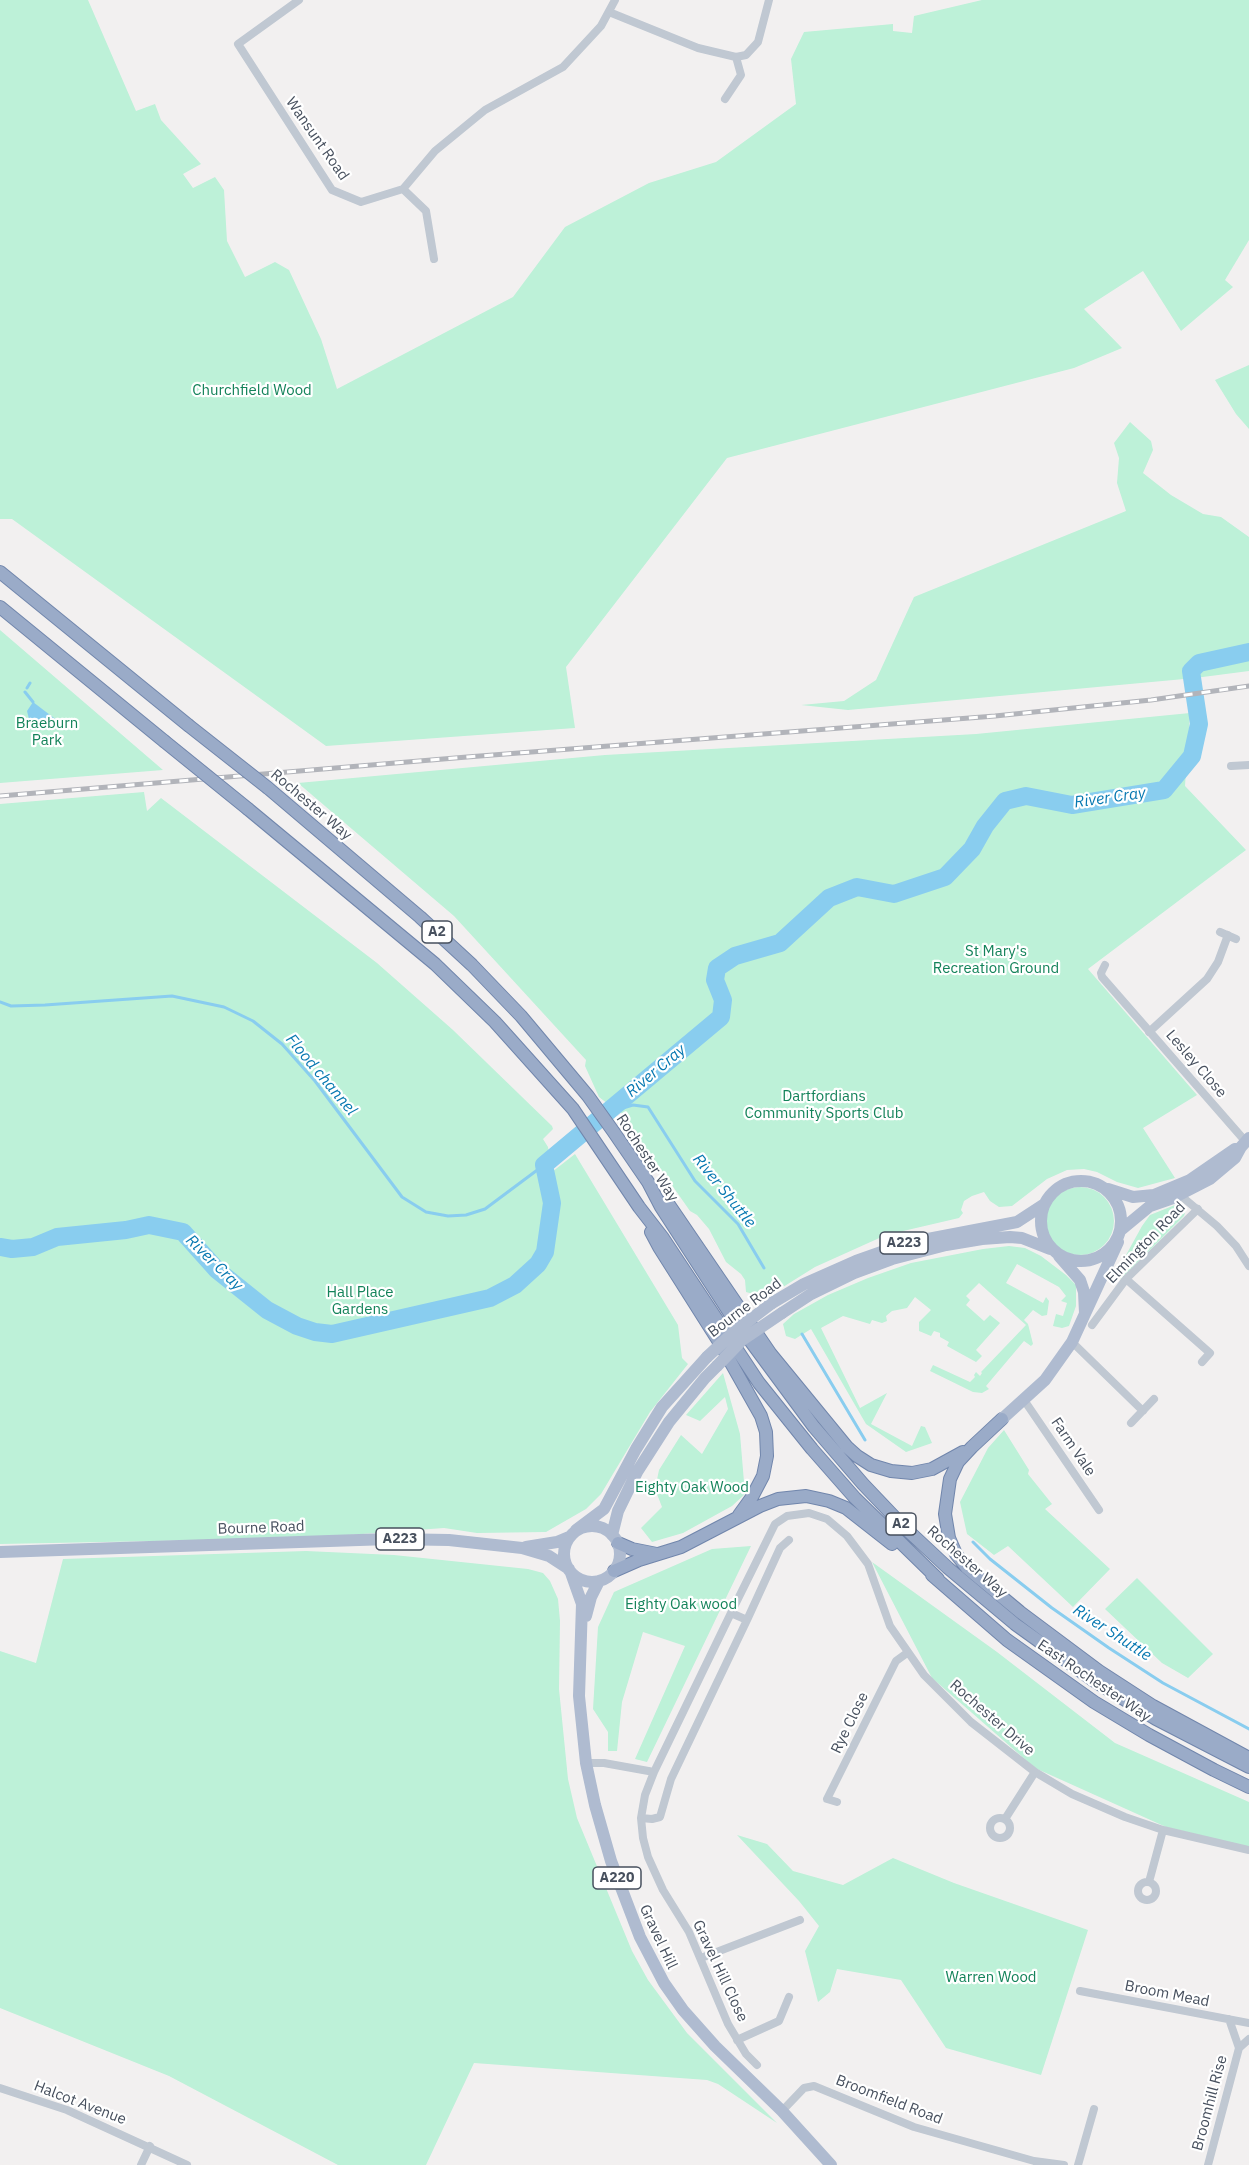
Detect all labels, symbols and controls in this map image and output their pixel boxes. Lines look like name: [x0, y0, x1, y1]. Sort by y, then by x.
street label: Wansunt Road: [282, 94, 352, 184]
park label: Churchfield Wood: [192, 382, 312, 400]
park label: Braeburn Park: [16, 715, 78, 750]
street label: Rochester Way: [267, 766, 355, 844]
water label: River Cray: [1073, 783, 1147, 813]
road number: A2: [422, 921, 452, 943]
park label: St Mary's Recreation Ground: [933, 943, 1059, 978]
street label: Lesley Close: [1162, 1027, 1230, 1101]
water label: Flood channel: [281, 1030, 361, 1120]
water label: River Cray: [622, 1041, 690, 1101]
park label: Dartfordians Community Sports Club: [744, 1088, 904, 1123]
street label: Rochester Way: [612, 1111, 682, 1205]
water label: River Shuttle: [688, 1150, 760, 1232]
street label: Elmington Road: [1103, 1199, 1189, 1287]
water label: River Cray: [181, 1231, 247, 1295]
road number: A223: [880, 1232, 928, 1254]
street label: Bourne Road: [705, 1275, 785, 1341]
park label: Hall Place Gardens: [326, 1284, 394, 1319]
street label: Farm Vale: [1047, 1414, 1099, 1480]
park label: Eighty Oak Wood: [635, 1479, 749, 1497]
road number: A2: [886, 1513, 916, 1535]
street label: Bourne Road: [217, 1517, 305, 1539]
street label: Rochester Way: [923, 1522, 1011, 1602]
road number: A223: [376, 1528, 424, 1550]
park label: Eighty Oak wood: [625, 1596, 737, 1614]
water label: River Shuttle: [1069, 1601, 1155, 1665]
street label: East Rochester Way: [1034, 1636, 1154, 1726]
street label: Rochester Drive: [946, 1676, 1038, 1760]
street label: Rye Close: [827, 1689, 873, 1757]
road number: A220: [593, 1867, 641, 1889]
street label: Gravel Hill: [635, 1902, 681, 1972]
street label: Gravel Hill Close: [689, 1917, 751, 2025]
park label: Warren Wood: [945, 1969, 1037, 1987]
street label: Broom Mead: [1123, 1977, 1211, 2011]
street label: Broomhill Rise: [1189, 2053, 1231, 2153]
street label: Broomfield Road: [833, 2071, 945, 2129]
street label: Halcot Avenue: [31, 2077, 129, 2129]

